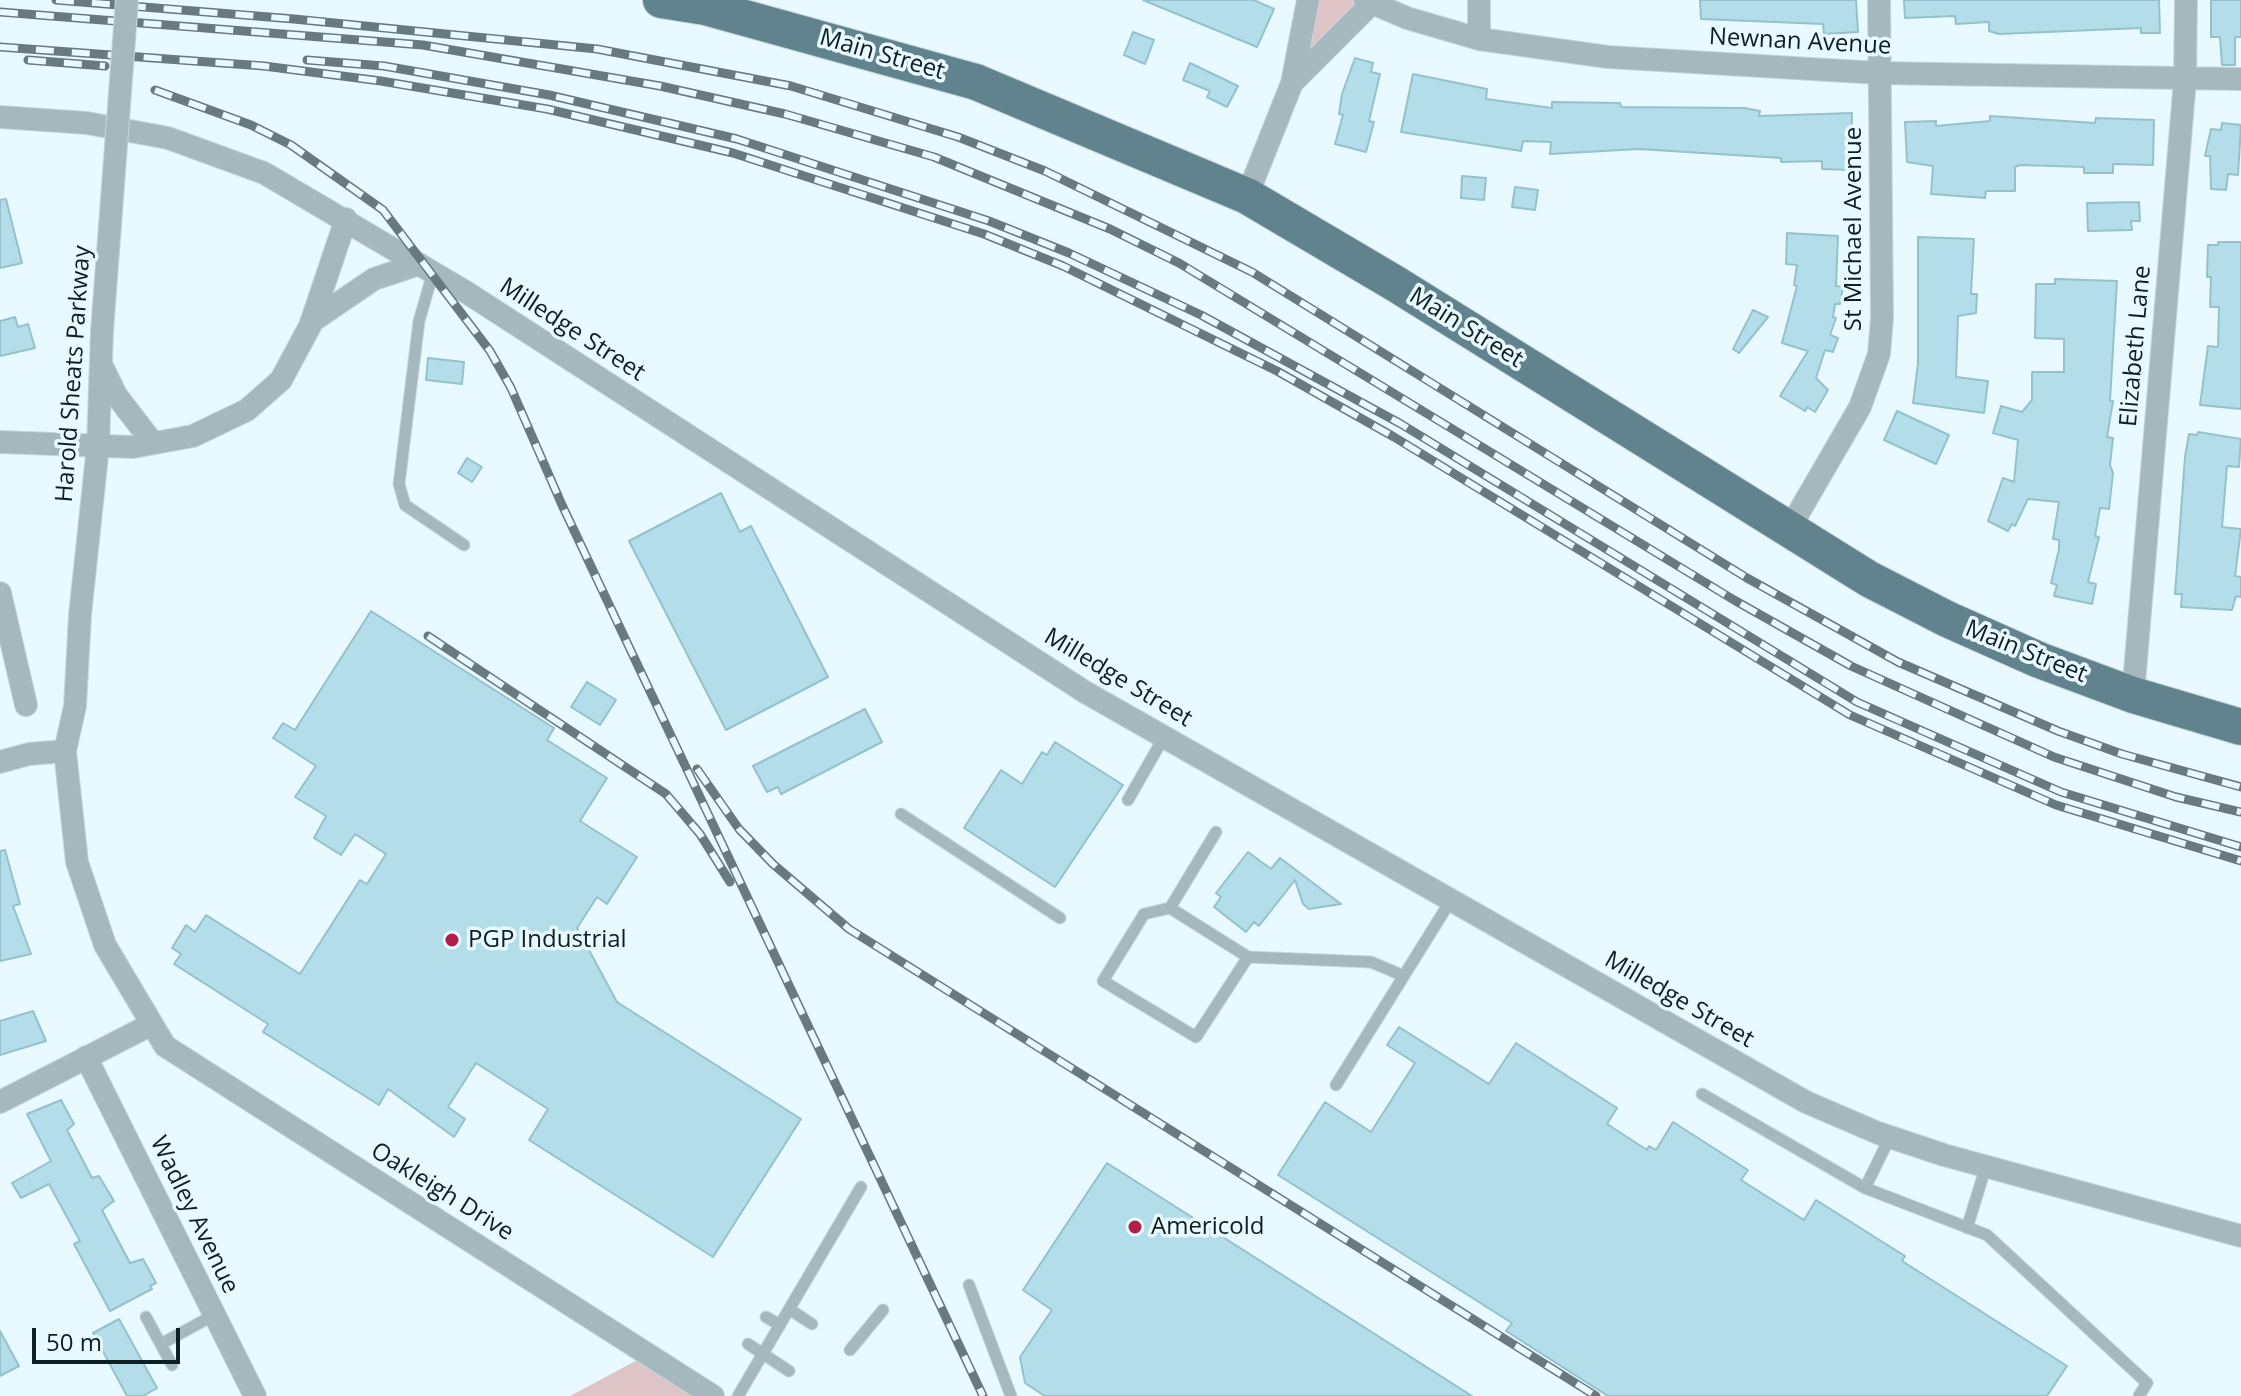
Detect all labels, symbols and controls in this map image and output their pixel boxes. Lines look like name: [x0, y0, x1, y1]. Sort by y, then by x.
street label: Main Street: [816, 23, 948, 87]
street label: Newnan Avenue: [1708, 23, 1892, 61]
street label: St Michael Avenue: [1840, 127, 1868, 331]
street label: Harold Sheats Parkway: [51, 245, 97, 503]
street label: Elizabeth Lane: [2115, 264, 2157, 428]
street label: Milledge Street: [494, 272, 650, 388]
street label: Main Street: [1404, 282, 1528, 374]
street label: Main Street: [1961, 614, 2091, 690]
street label: Milledge Street: [1039, 622, 1197, 734]
place label: PGP Industrial: [468, 926, 627, 954]
marker: PGP Industrial: [443, 931, 461, 949]
street label: Milledge Street: [1599, 946, 1759, 1054]
street label: Wadley Avenue: [143, 1132, 245, 1298]
street label: Oakleigh Drive: [365, 1137, 519, 1247]
place label: Americold: [1151, 1213, 1264, 1241]
marker: Americold: [1126, 1218, 1144, 1236]
scale bar: [36, 1312, 184, 1362]
text: 50 m: [46, 1325, 102, 1358]

